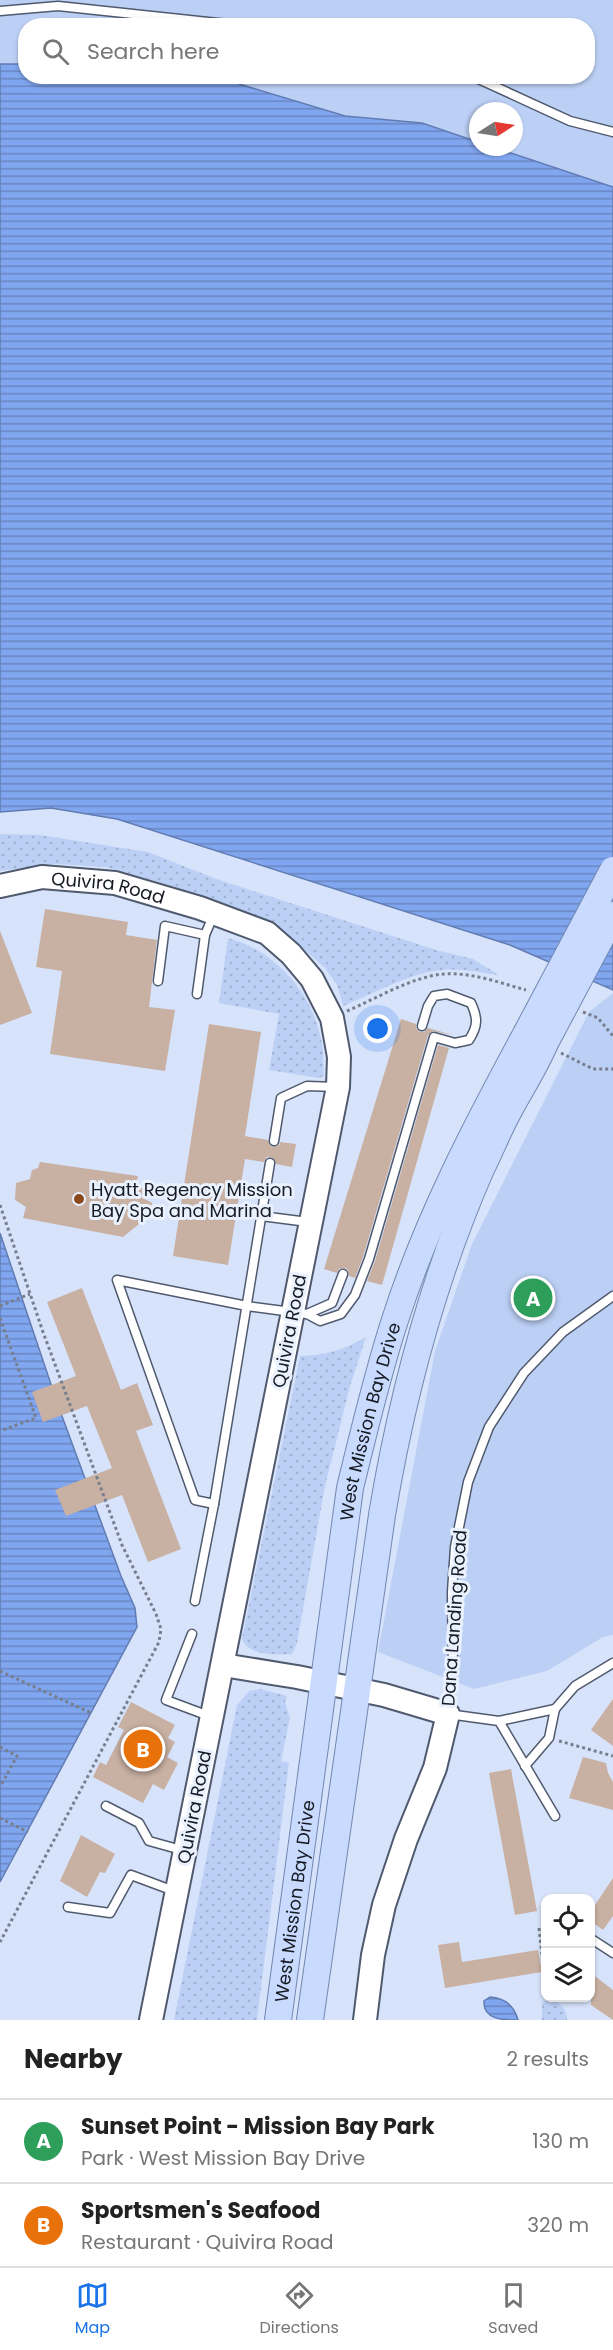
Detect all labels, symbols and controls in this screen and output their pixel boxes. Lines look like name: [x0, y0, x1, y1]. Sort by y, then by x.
search box: [18, 18, 595, 84]
icon: search: [39, 35, 72, 68]
text: Search here: [87, 36, 220, 67]
north arrow: [469, 102, 523, 156]
street label: Quivira Road: [50, 865, 168, 910]
your location: [363, 1014, 392, 1043]
place label: Hyatt Regency Mission Bay Spa and Marina: [91, 1177, 293, 1223]
marker: Hyatt Regency Mission Bay Spa and Marina: [72, 1192, 86, 1206]
street label: Quivira Road: [266, 1272, 312, 1390]
pin: A: [514, 1276, 552, 1320]
street label: West Mission Bay Drive: [333, 1319, 406, 1522]
street label: Dana Landing Road: [435, 1529, 473, 1707]
pin: B: [124, 1726, 162, 1772]
street label: Quivira Road: [171, 1748, 217, 1866]
street label: West Mission Bay Drive: [268, 1798, 320, 2004]
map controls: [541, 1894, 595, 2002]
button: locate: [541, 1894, 595, 1948]
button: layers: [541, 1948, 595, 2002]
text: Nearby: [24, 2041, 122, 2077]
text: 2 results: [506, 2045, 589, 2073]
text: Sunset Point - Mission Bay Park: [81, 2111, 435, 2142]
text: A: [36, 2127, 51, 2155]
text: 130 m: [532, 2127, 589, 2155]
text: Park · West Mission Bay Drive: [81, 2144, 365, 2172]
text: Sportsmen's Seafood: [81, 2195, 321, 2226]
text: B: [37, 2211, 50, 2239]
text: 320 m: [527, 2211, 589, 2239]
text: Restaurant · Quivira Road: [81, 2228, 334, 2256]
tab: Map: [75, 2279, 110, 2340]
tab: Directions: [260, 2279, 339, 2340]
tab: Saved: [488, 2279, 538, 2340]

